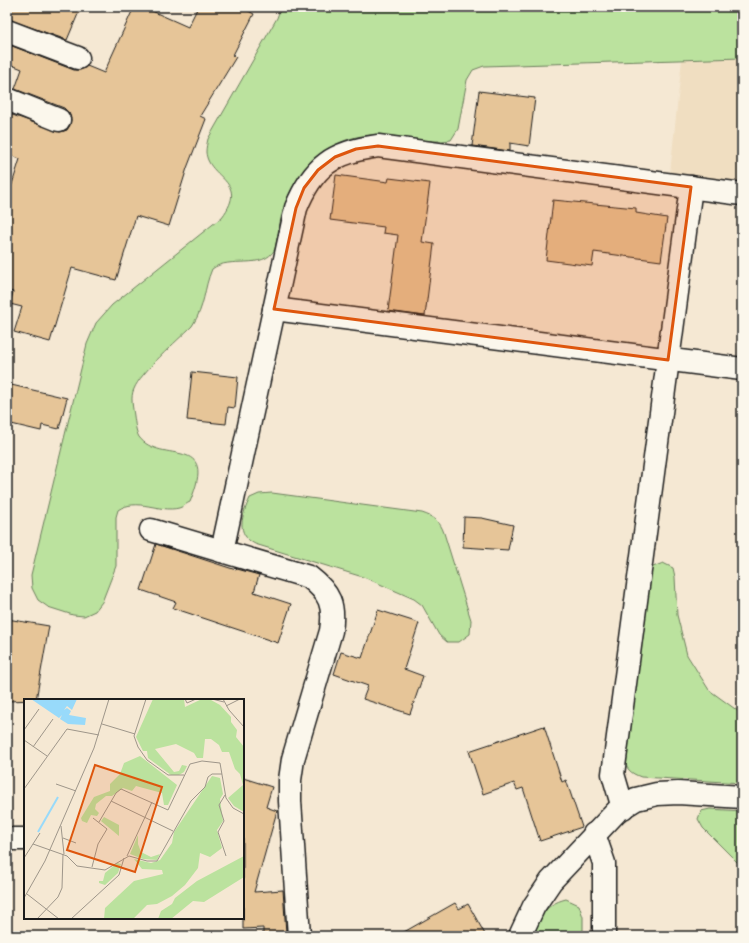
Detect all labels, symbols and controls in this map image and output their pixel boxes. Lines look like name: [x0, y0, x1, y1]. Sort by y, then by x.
inset map: [24, 699, 244, 919]

